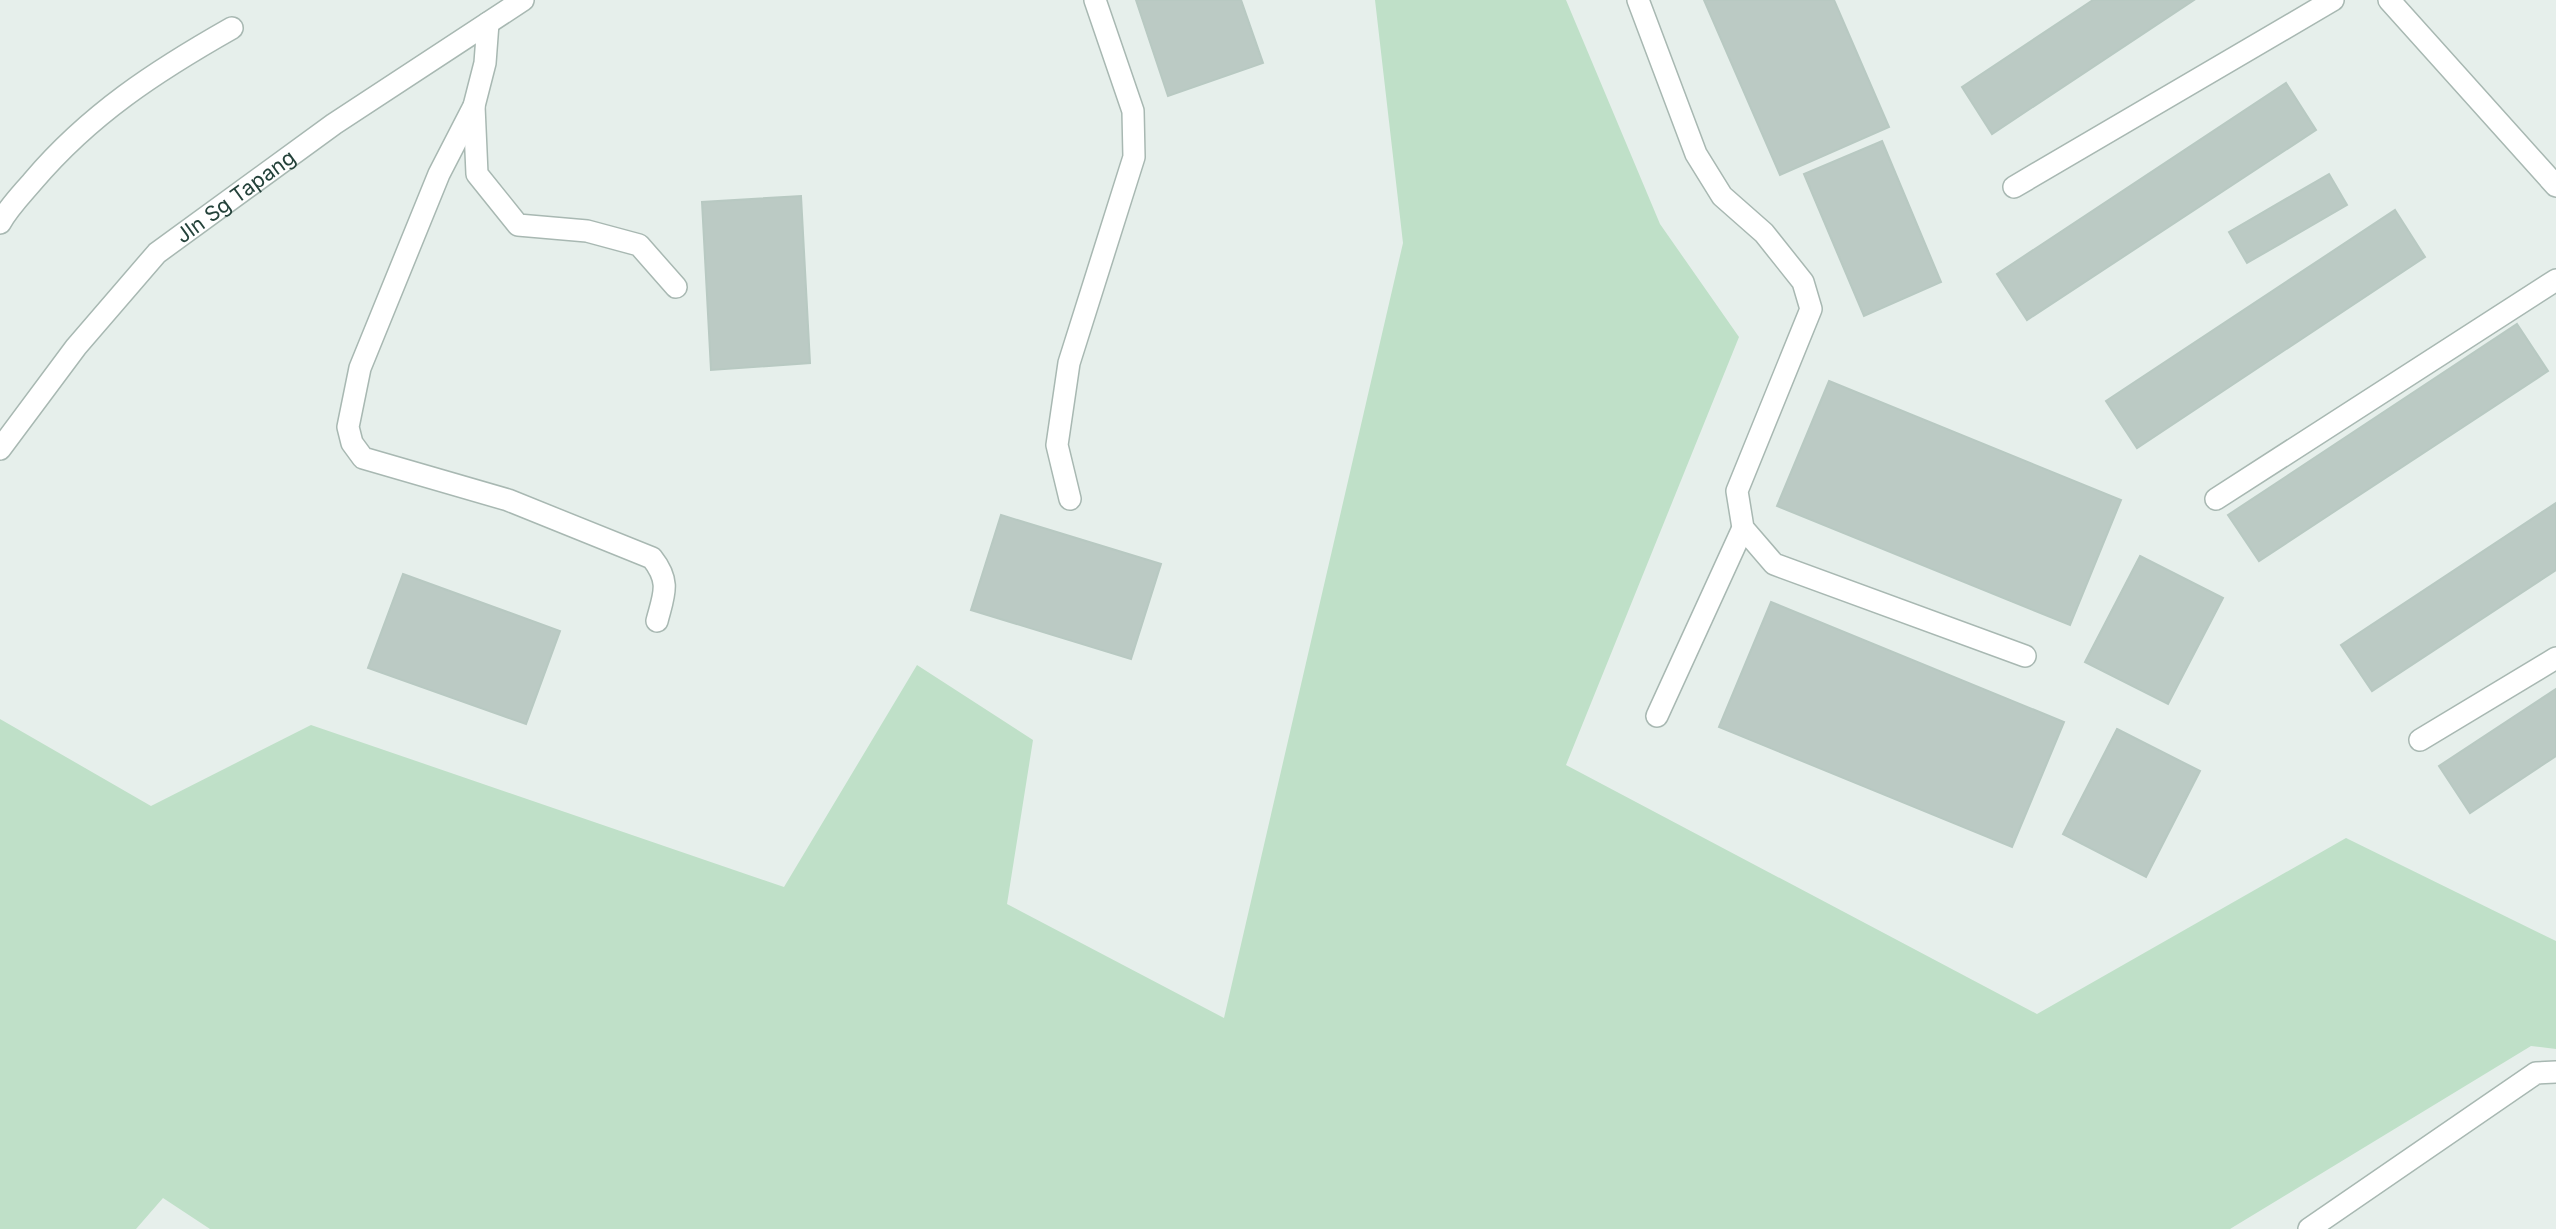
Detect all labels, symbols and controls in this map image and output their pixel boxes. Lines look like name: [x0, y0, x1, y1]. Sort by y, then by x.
street label: Jln Sg Tapang: [171, 144, 300, 248]

